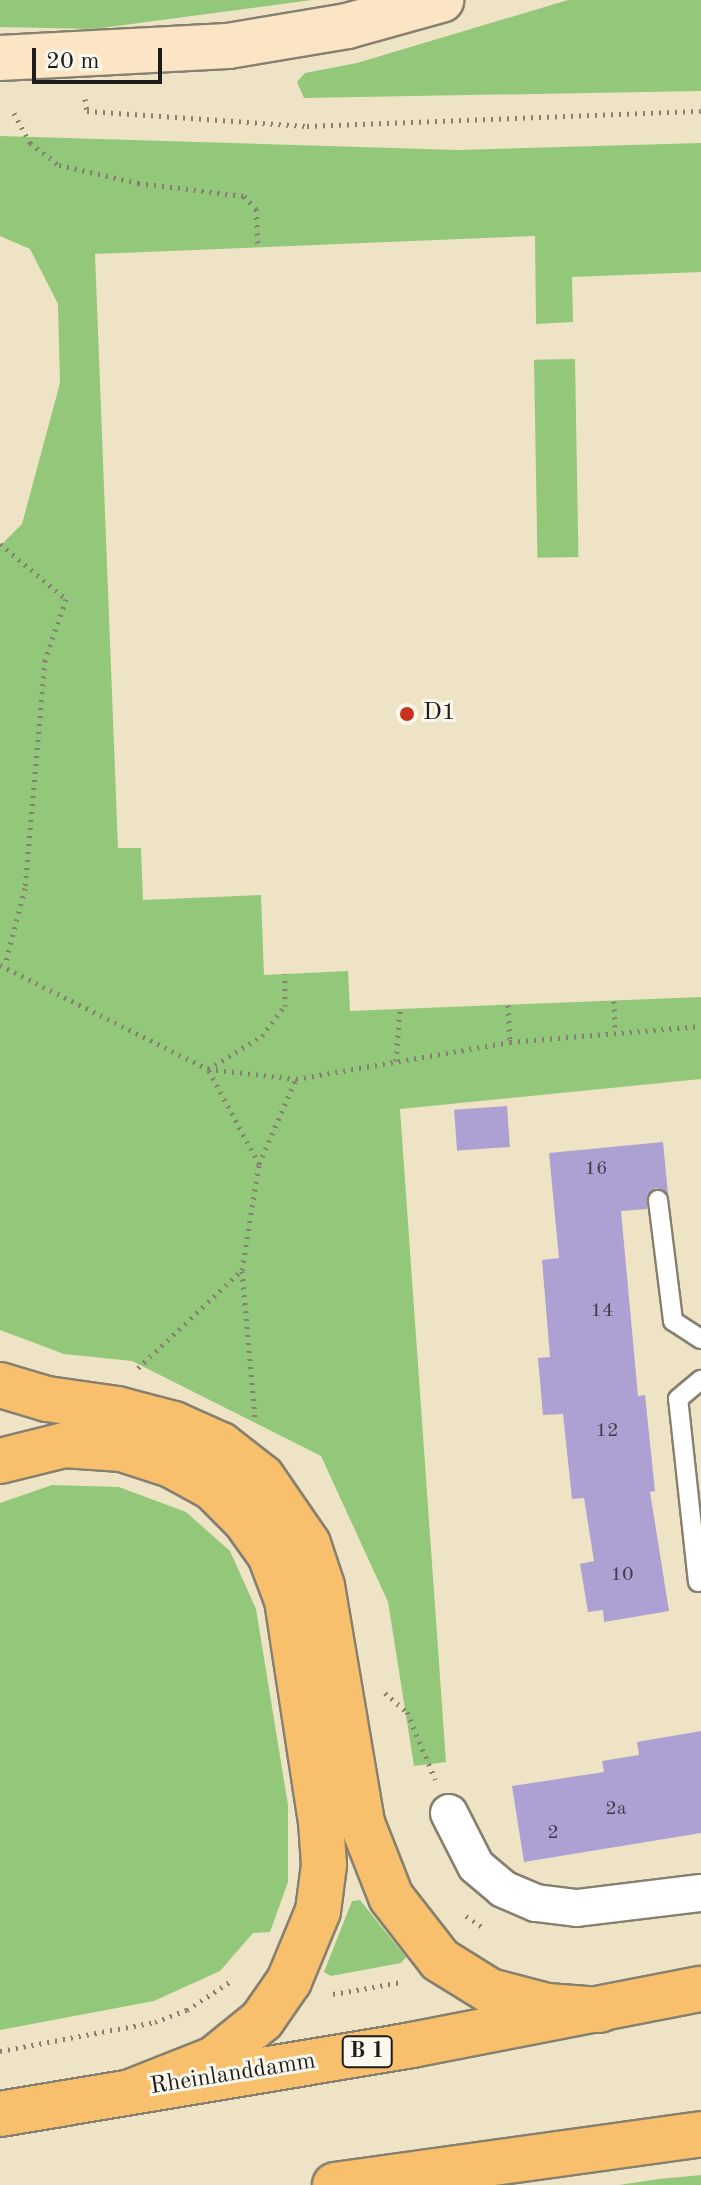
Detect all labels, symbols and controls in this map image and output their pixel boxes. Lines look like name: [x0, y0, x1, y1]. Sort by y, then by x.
scale bar: [36, 32, 166, 82]
text: 20 m: [46, 50, 100, 74]
place label: D1: [423, 700, 456, 728]
marker: D1: [398, 705, 416, 723]
house number: 16: [584, 1157, 608, 1181]
house number: 14: [590, 1299, 614, 1323]
house number: 12: [595, 1419, 619, 1443]
house number: 10: [610, 1563, 634, 1587]
house number: 2a: [605, 1797, 627, 1821]
house number: 2: [547, 1821, 559, 1845]
road number: B 1: [341, 2034, 393, 2070]
street label: Rheinlanddamm: [148, 2048, 318, 2102]

